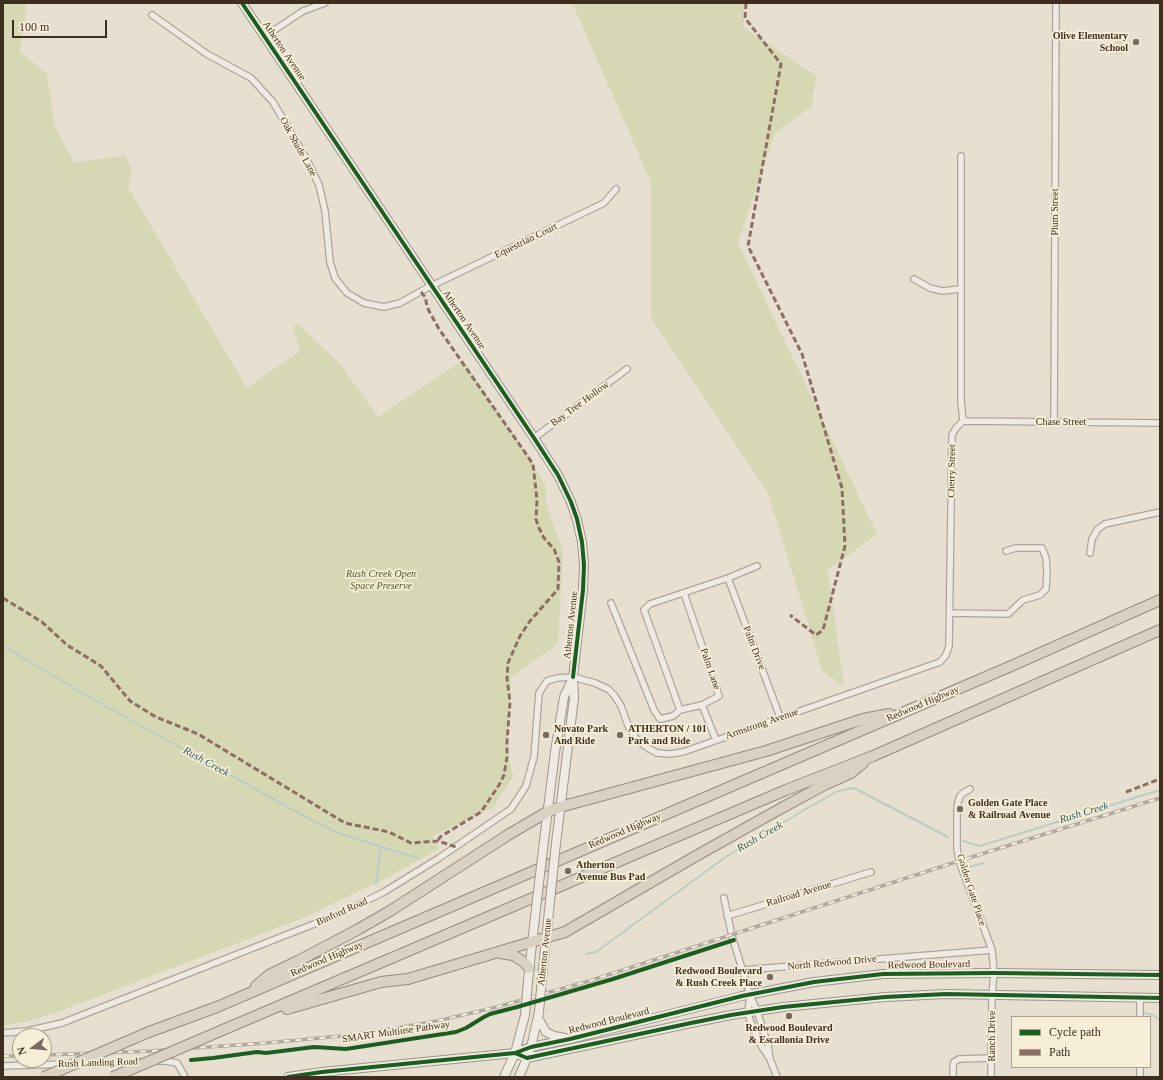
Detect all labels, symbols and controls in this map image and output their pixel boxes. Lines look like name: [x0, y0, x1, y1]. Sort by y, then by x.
scale bar: [14, 12, 109, 38]
street label: Atherton Avenue: [260, 19, 308, 83]
text: 100 m: [19, 20, 49, 34]
place label: Olive Elementary School: [1053, 30, 1128, 54]
marker: Olive Elementary School: [1131, 37, 1141, 47]
street label: Oak Shade Lane: [277, 115, 319, 179]
street label: Plum Street: [1049, 189, 1061, 235]
street label: Equestrian Court: [493, 221, 559, 261]
street label: Atherton Avenue: [440, 288, 488, 352]
street label: Bay Tree Hollow: [549, 379, 611, 429]
street label: Chase Street: [1036, 416, 1086, 428]
street label: Cherry Street: [946, 444, 958, 498]
park label: Rush Creek Open Space Preserve: [346, 568, 416, 592]
street label: Atherton Avenue: [561, 590, 581, 660]
street label: Palm Drive: [740, 624, 768, 672]
street label: Palm Lane: [697, 647, 723, 691]
street label: Redwood Highway: [885, 683, 961, 725]
street label: Armstrong Avenue: [724, 706, 800, 742]
place label: Novato Park And Ride: [554, 723, 608, 746]
place label: ATHERTON / 101 Park and Ride: [628, 723, 707, 746]
marker: Novato Park And Ride: [541, 730, 551, 740]
marker: ATHERTON / 101 Park and Ride: [615, 730, 625, 740]
water label: Rush Creek: [181, 744, 231, 780]
place label: Golden Gate Place & Railroad Avenue: [968, 797, 1050, 820]
water label: Rush Creek: [1058, 799, 1110, 827]
marker: Golden Gate Place & Railroad Avenue: [955, 804, 965, 814]
street label: Redwood Highway: [587, 810, 663, 852]
water label: Rush Creek: [735, 819, 785, 855]
street label: Golden Gate Place: [954, 852, 988, 928]
place label: Atherton Avenue Bus Pad: [576, 859, 645, 882]
marker: Atherton Avenue Bus Pad: [563, 866, 573, 876]
street label: Railroad Avenue: [765, 878, 833, 910]
street label: Binford Road: [315, 895, 369, 929]
street label: Atherton Avenue: [535, 917, 555, 987]
street label: Redwood Highway: [289, 938, 365, 980]
street label: North Redwood Drive: [787, 953, 877, 973]
street label: Redwood Boulevard: [888, 958, 970, 972]
place label: Redwood Boulevard & Rush Creek Place: [675, 965, 762, 988]
marker: Redwood Boulevard & Rush Creek Place: [765, 972, 775, 982]
street label: Redwood Boulevard: [568, 1005, 650, 1037]
marker: Redwood Boulevard & Escallonia Drive: [784, 1011, 794, 1021]
street label: Ranch Drive: [986, 1011, 998, 1061]
legend: [1011, 1016, 1151, 1068]
street label: SMART Multiuse Pathway: [341, 1018, 451, 1046]
place label: Redwood Boulevard & Escallonia Drive: [746, 1022, 832, 1046]
text: Cycle path: [1049, 1025, 1101, 1039]
north arrow: [12, 1028, 52, 1068]
text: Path: [1049, 1045, 1070, 1059]
text: N: [15, 1046, 28, 1057]
street label: Rush Landing Road: [58, 1056, 138, 1070]

